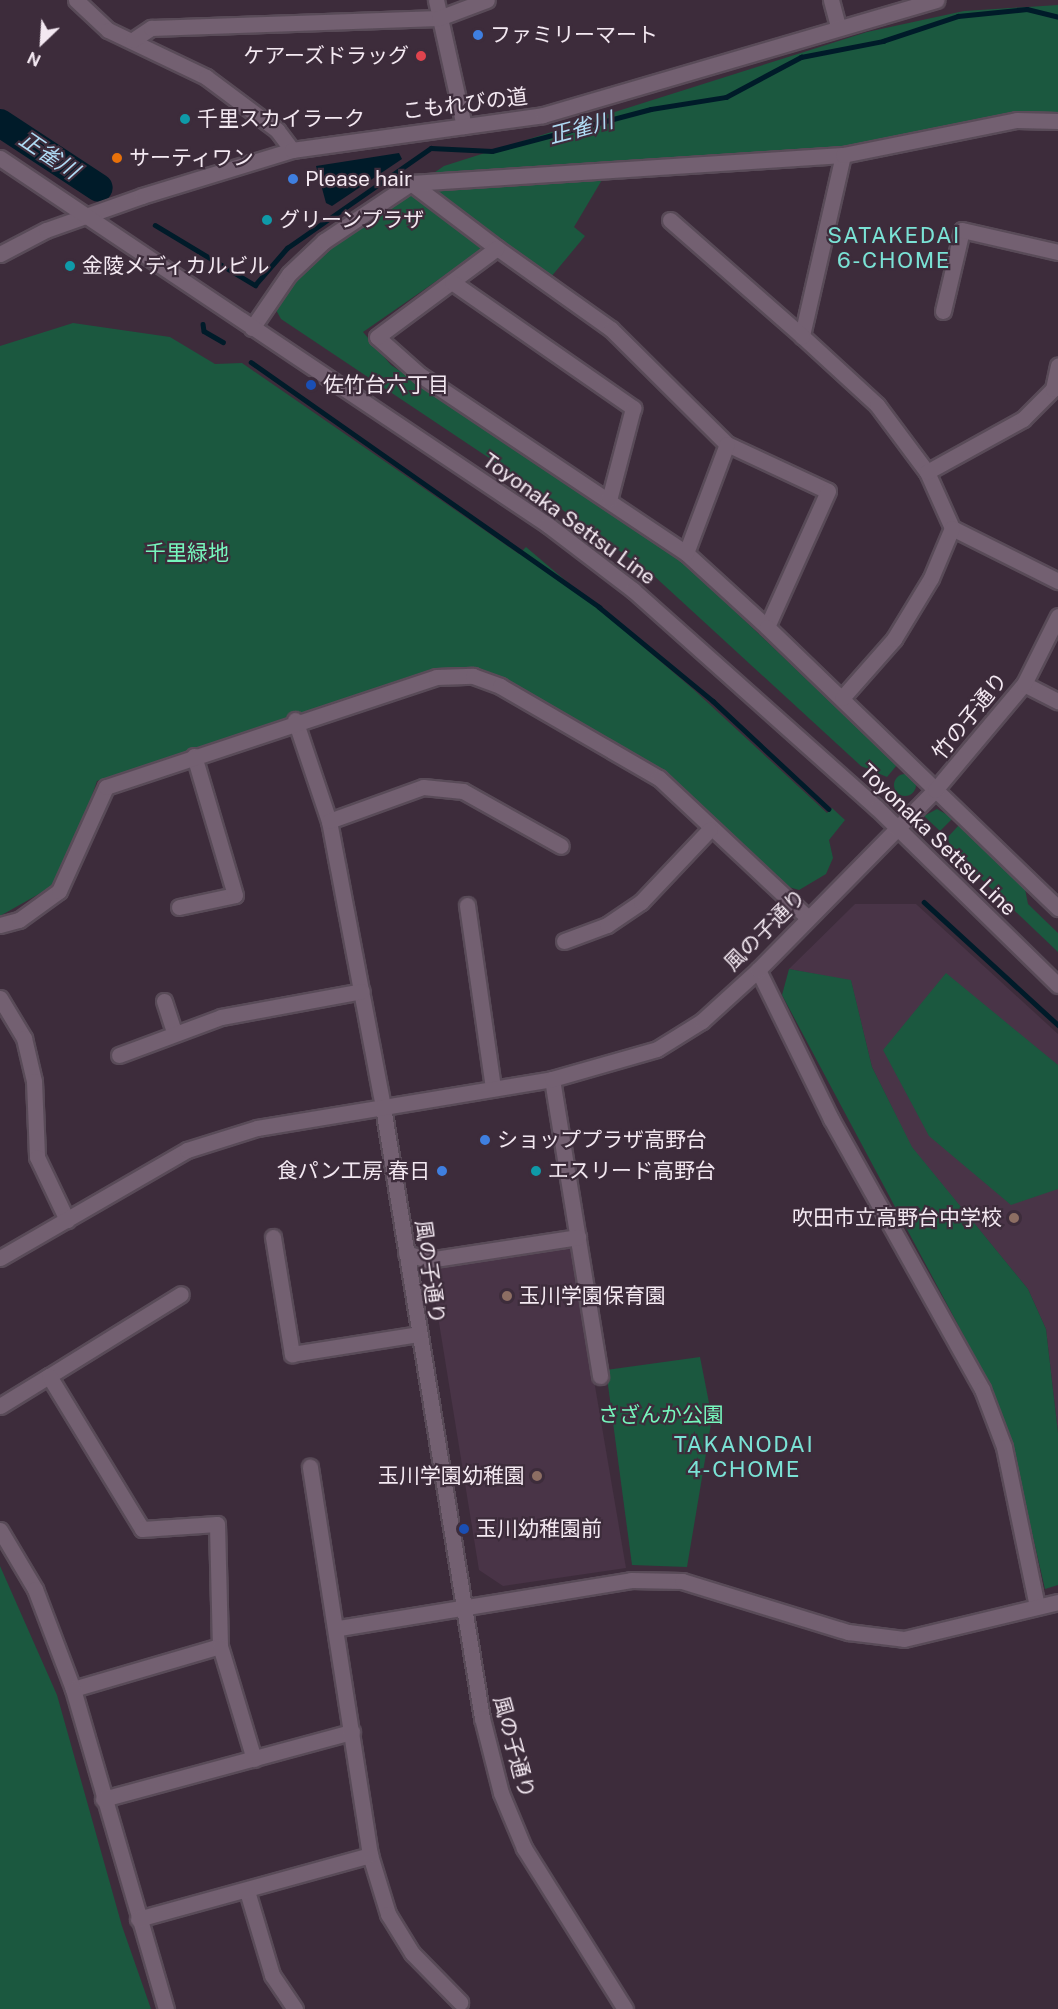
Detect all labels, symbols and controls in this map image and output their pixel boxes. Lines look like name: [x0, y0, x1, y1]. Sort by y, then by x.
north arrow: [12, 12, 72, 72]
place label: ファミリーマート: [490, 22, 658, 48]
marker: ファミリーマート: [471, 28, 485, 42]
place label: ケアーズドラッグ: [242, 43, 409, 69]
text: N: [25, 48, 44, 70]
marker: ケアーズドラッグ: [414, 49, 428, 63]
street label: こもれびの道: [401, 84, 529, 124]
place label: 千里スカイラーク: [197, 106, 365, 132]
water label: 正雀川: [546, 107, 616, 149]
marker: 千里スカイラーク: [178, 112, 192, 126]
water label: 正雀川: [14, 126, 84, 184]
place label: サーティワン: [129, 145, 255, 171]
marker: サーティワン: [110, 151, 124, 165]
place label: Please hair: [305, 166, 412, 192]
marker: Please hair: [286, 172, 300, 186]
place label: グリーンプラザ: [279, 207, 426, 233]
marker: グリーンプラザ: [260, 213, 274, 227]
district label: SATAKEDAI 6-CHOME: [827, 222, 961, 274]
place label: 金陵メディカルビル: [82, 253, 271, 279]
marker: 金陵メディカルビル: [63, 259, 77, 273]
place label: 佐竹台六丁目: [323, 372, 449, 398]
marker: 佐竹台六丁目: [304, 378, 318, 392]
street label: Toyonaka Settsu Line: [478, 448, 660, 590]
park label: 千里緑地: [145, 540, 229, 566]
street label: 竹の子通り: [927, 667, 1013, 765]
street label: Toyonaka Settsu Line: [855, 759, 1021, 921]
street label: 風の子通り: [719, 884, 811, 976]
place label: ショッププラザ高野台: [497, 1127, 707, 1153]
marker: ショッププラザ高野台: [478, 1133, 492, 1147]
place label: 食パン工房 春日: [278, 1158, 430, 1184]
place label: エスリード高野台: [548, 1158, 716, 1184]
marker: 食パン工房 春日: [435, 1164, 449, 1178]
marker: エスリード高野台: [529, 1164, 543, 1178]
place label: 吹田市立高野台中学校: [792, 1205, 1002, 1231]
marker: 吹田市立高野台中学校: [1007, 1211, 1021, 1225]
street label: 風の子通り: [410, 1218, 450, 1326]
place label: 玉川学園保育園: [519, 1283, 666, 1309]
marker: 玉川学園保育園: [500, 1289, 514, 1303]
park label: さざんか公園: [598, 1402, 724, 1428]
district label: TAKANODAI 4-CHOME: [674, 1431, 814, 1482]
place label: 玉川学園幼稚園: [378, 1463, 525, 1489]
marker: 玉川学園幼稚園: [530, 1469, 544, 1483]
place label: 玉川幼稚園前: [476, 1516, 602, 1542]
marker: 玉川幼稚園前: [457, 1522, 471, 1536]
street label: 風の子通り: [488, 1693, 540, 1801]

